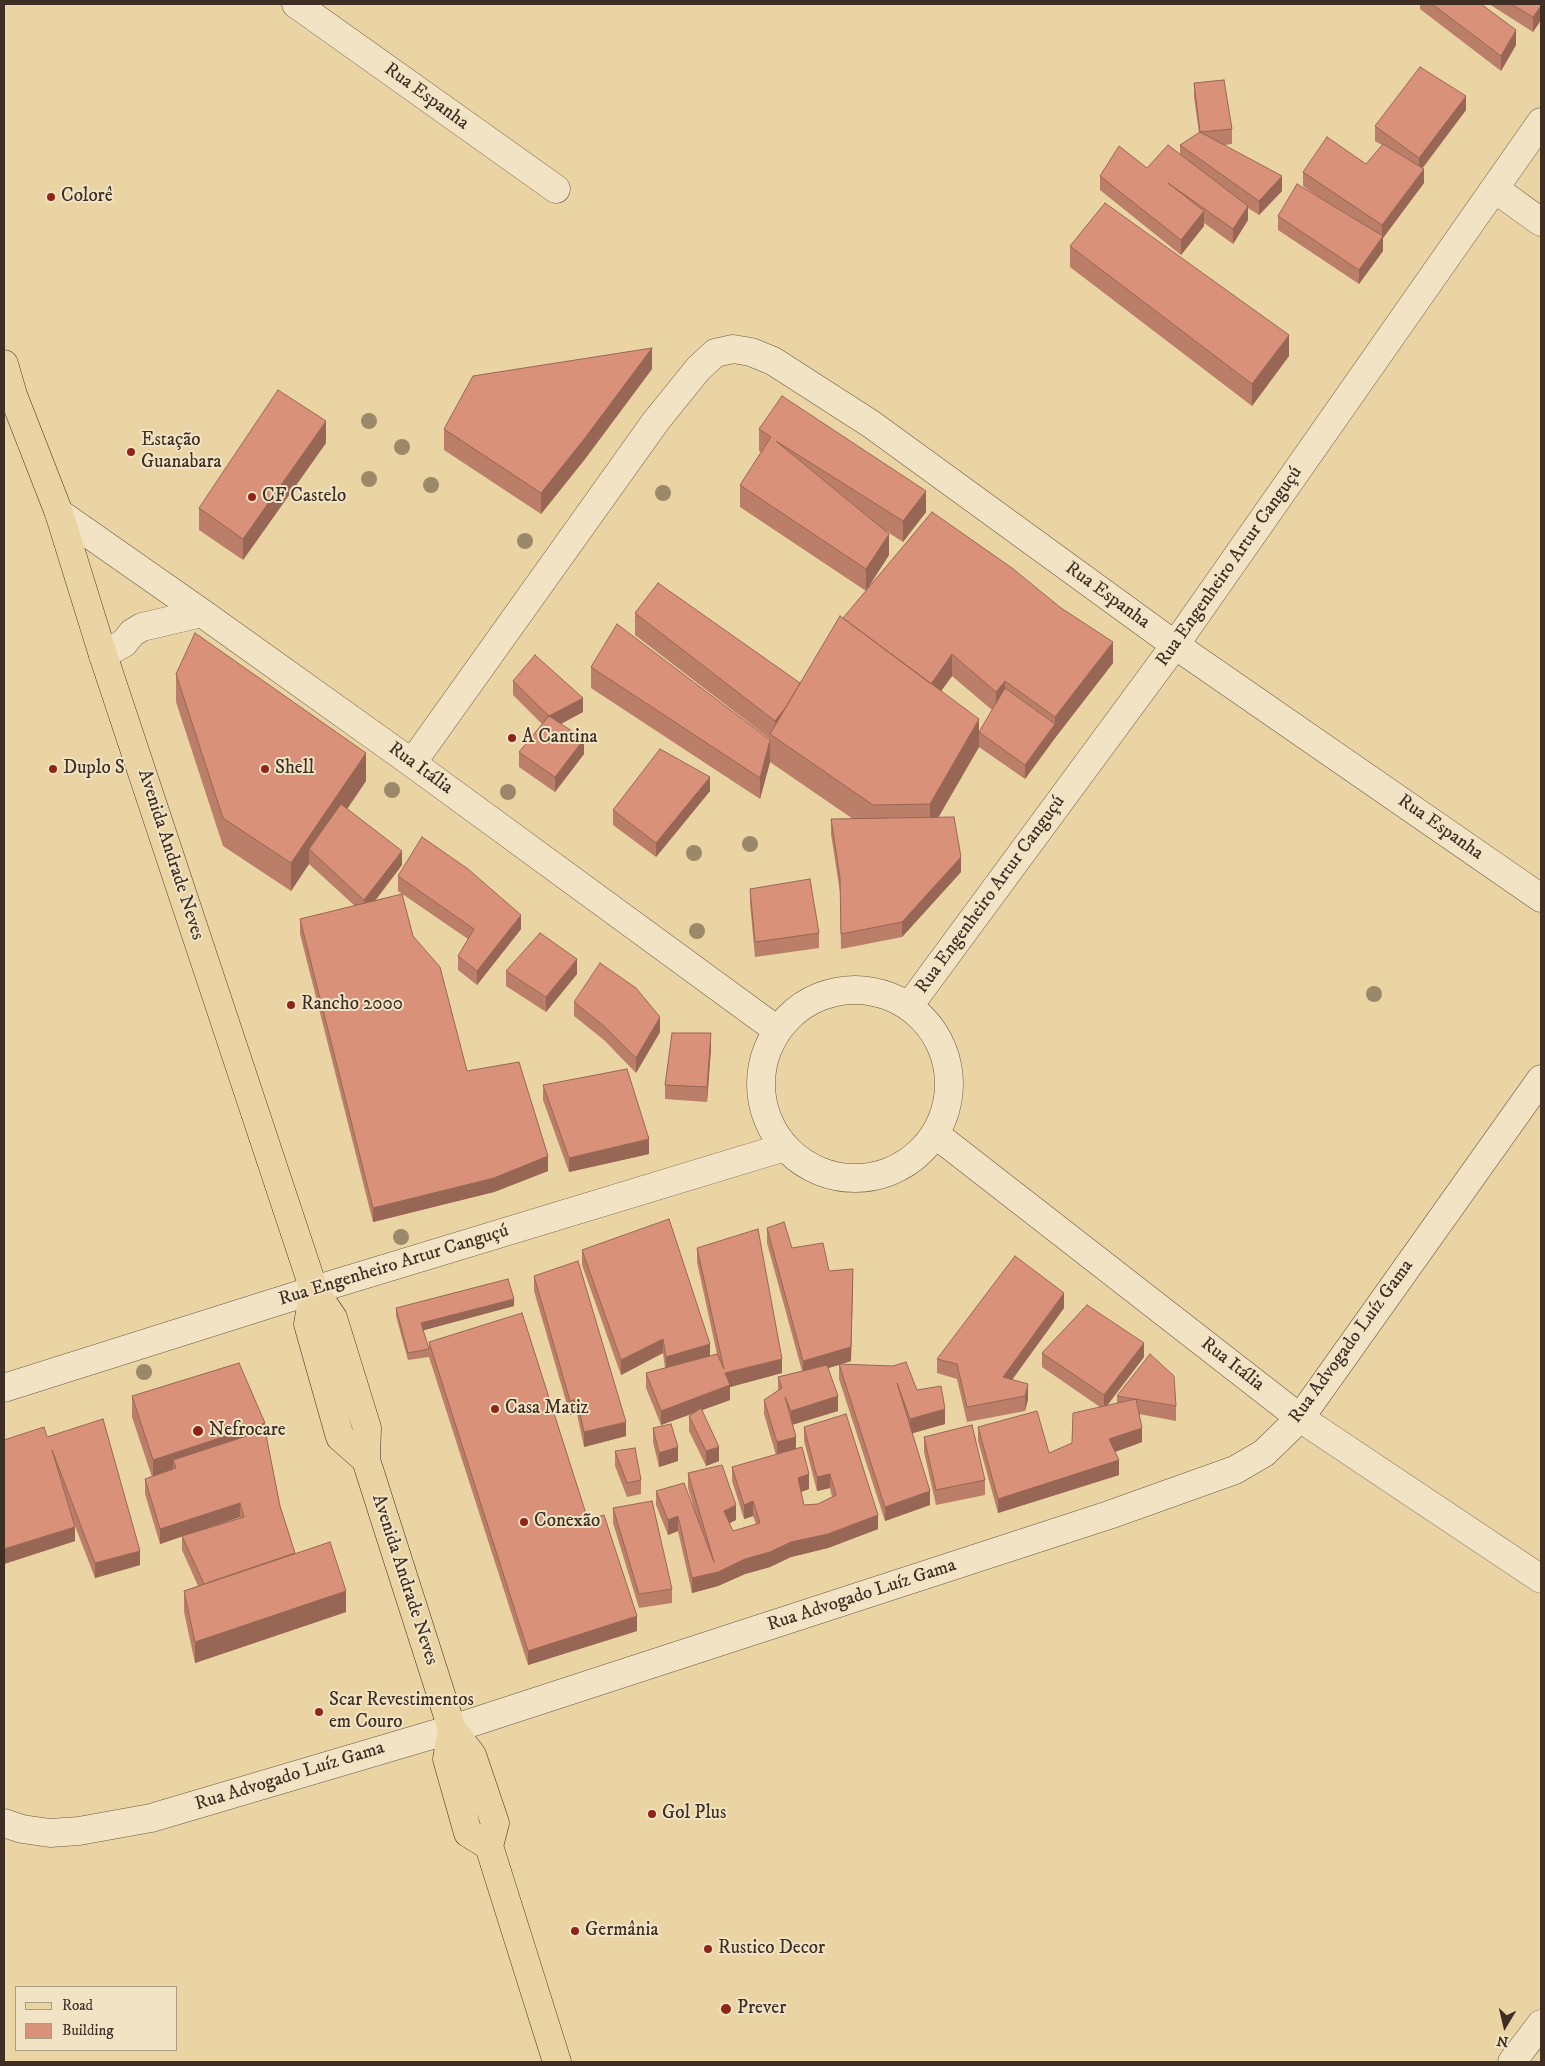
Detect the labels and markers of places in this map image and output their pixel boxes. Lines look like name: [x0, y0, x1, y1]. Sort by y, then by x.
place label: Colorê: [61, 186, 113, 208]
marker: Colorê: [45, 191, 57, 203]
place label: Estação Guanabara: [141, 430, 222, 474]
marker: Estação Guanabara: [125, 446, 137, 458]
place label: CF Castelo: [262, 486, 346, 508]
marker: CF Castelo: [246, 491, 258, 503]
place label: A Cantina: [522, 727, 598, 749]
marker: A Cantina: [506, 732, 518, 744]
place label: Duplo S: [63, 758, 125, 780]
place label: Shell: [275, 758, 314, 780]
marker: Duplo S: [47, 763, 59, 775]
marker: Shell: [259, 763, 271, 775]
place label: Rancho 2000: [301, 994, 403, 1016]
marker: Rancho 2000: [285, 999, 297, 1011]
place label: Casa Matiz: [505, 1398, 589, 1420]
marker: Casa Matiz: [489, 1403, 501, 1415]
place label: Nefrocare: [209, 1420, 286, 1442]
marker: Nefrocare: [191, 1424, 205, 1438]
place label: Conexão: [534, 1511, 600, 1533]
marker: Conexão: [518, 1516, 530, 1528]
place label: Scar Revestimentos em Couro: [329, 1690, 474, 1734]
marker: Scar Revestimentos em Couro: [313, 1706, 325, 1718]
place label: Gol Plus: [662, 1803, 726, 1825]
marker: Gol Plus: [646, 1808, 658, 1820]
place label: Germânia: [585, 1920, 658, 1942]
marker: Germânia: [569, 1925, 581, 1937]
place label: Rustico Decor: [718, 1938, 825, 1960]
marker: Rustico Decor: [702, 1943, 714, 1955]
place label: Prever: [737, 1998, 786, 2020]
marker: Prever: [719, 2002, 733, 2016]

